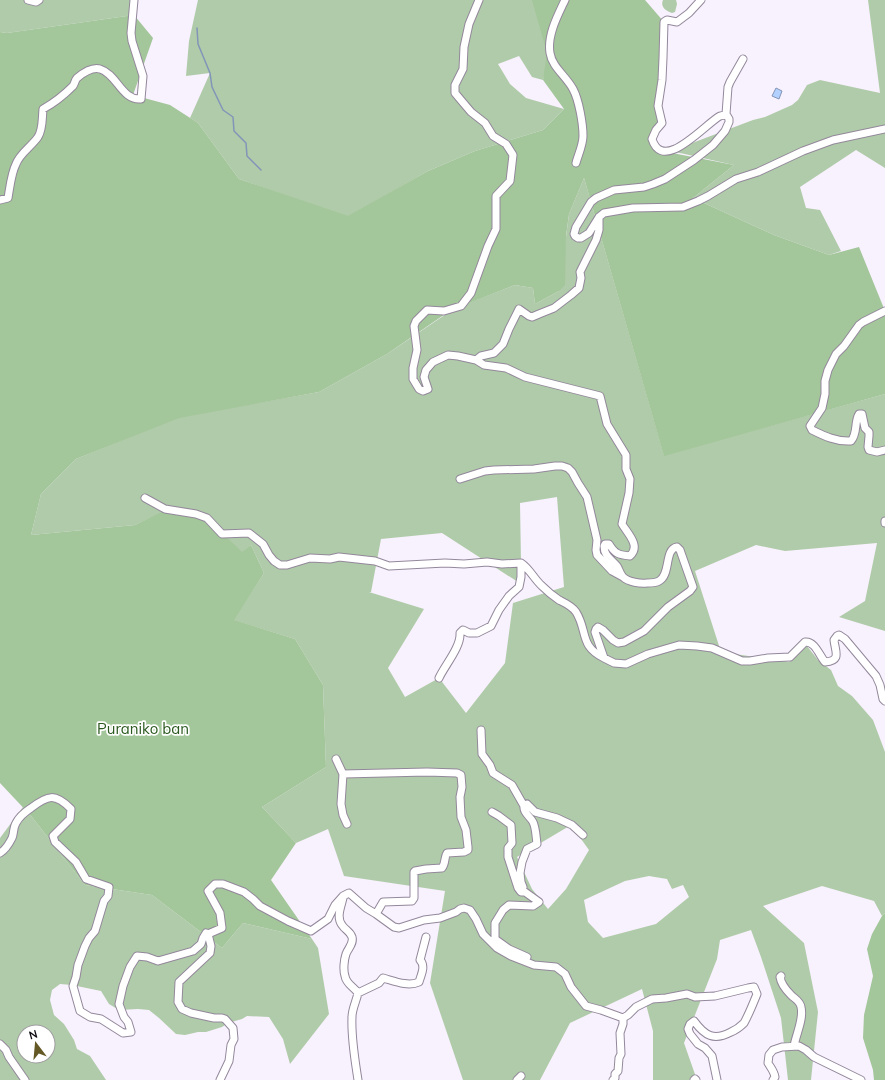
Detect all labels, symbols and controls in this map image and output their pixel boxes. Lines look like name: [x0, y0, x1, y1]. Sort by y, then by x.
park label: Puraniko ban: [97, 719, 189, 738]
north arrow: [16, 1024, 56, 1064]
text: N: [27, 1027, 39, 1042]

